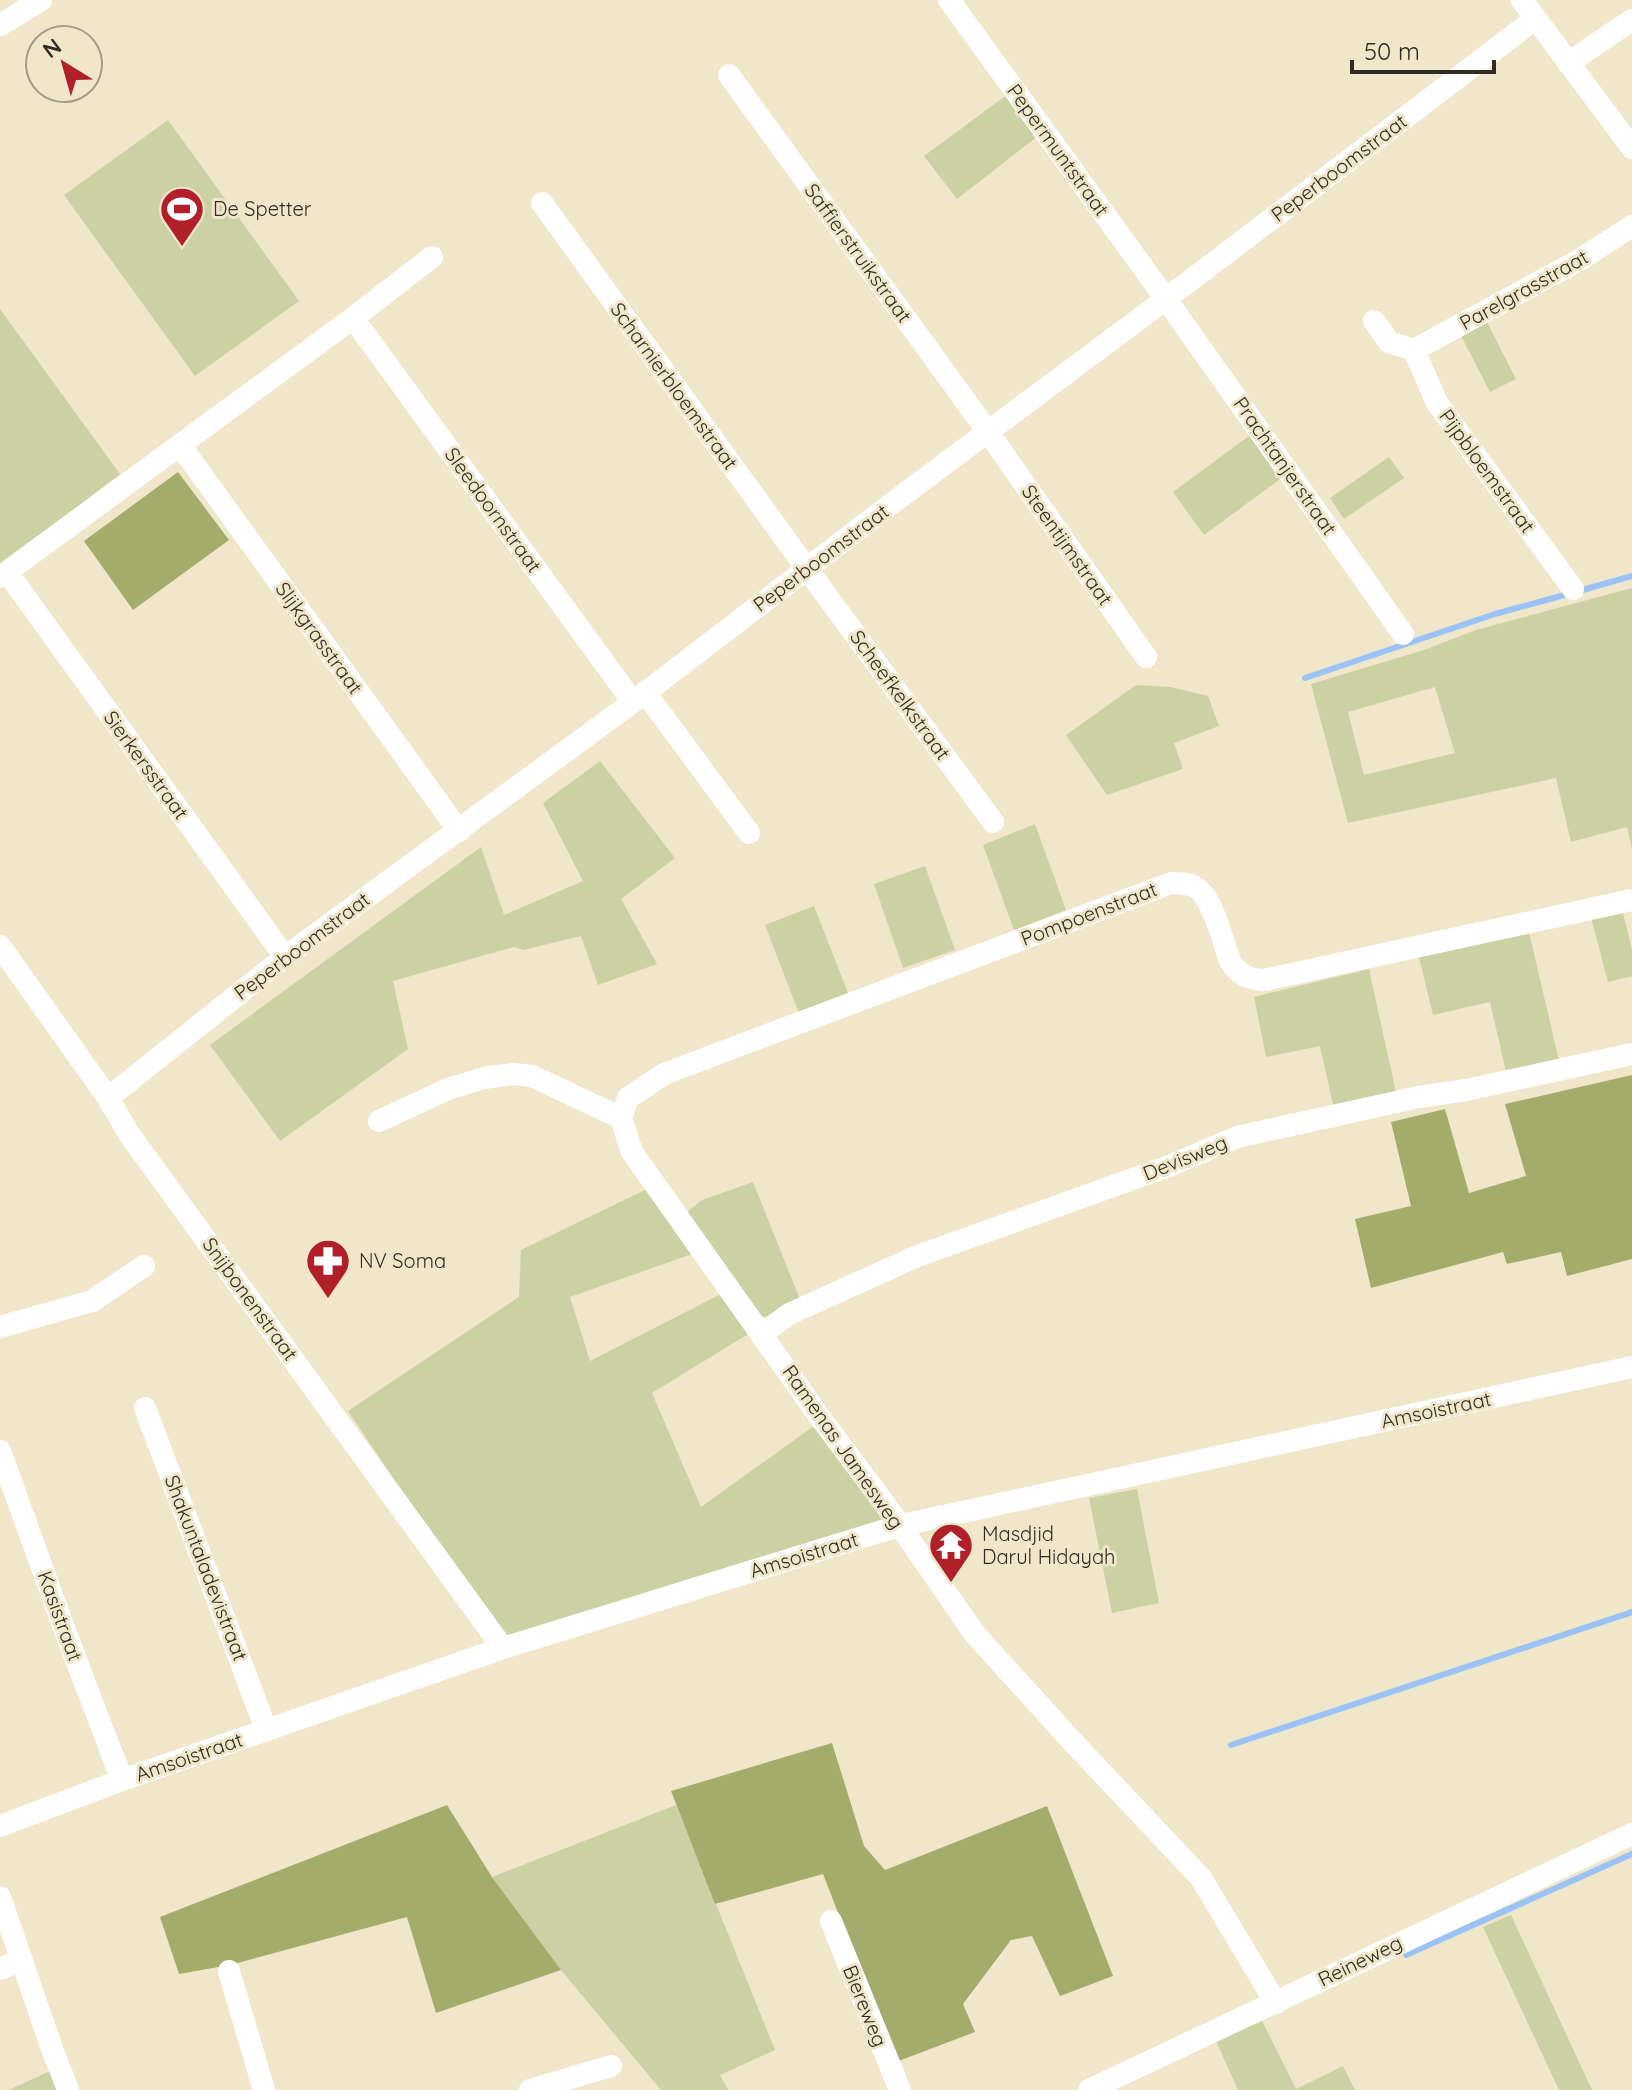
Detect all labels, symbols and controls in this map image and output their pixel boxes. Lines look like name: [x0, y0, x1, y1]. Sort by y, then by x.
north arrow: [24, 24, 104, 104]
scale bar: [1352, 24, 1494, 74]
text: N: [37, 32, 67, 64]
text: 50 m: [1364, 36, 1420, 66]
street label: Pepermuntstraat: [1002, 79, 1115, 221]
street label: Peperboomstraat: [1266, 108, 1412, 227]
street label: Saffierstruikstraat: [800, 178, 917, 327]
sports icon: De Spetter: [158, 185, 206, 248]
place label: De Spetter: [213, 196, 312, 221]
street label: Parelgrasstraat: [1455, 244, 1593, 335]
street label: Scharnierbloemstraat: [605, 297, 744, 474]
street label: Prachtanjerstraat: [1228, 392, 1342, 540]
street label: Pijpbloemstraat: [1434, 404, 1541, 538]
street label: Sleedoornstraat: [440, 442, 547, 577]
street label: Steentijmstraat: [1017, 480, 1118, 610]
street label: Peperboomstraat: [748, 498, 894, 617]
street label: Slijkgrasstraat: [270, 577, 369, 699]
street label: Scheefkelkstraat: [845, 625, 956, 765]
street label: Sierkersstraat: [99, 706, 194, 824]
street label: Pompoenstraat: [1017, 876, 1161, 951]
street label: Peperboomstraat: [229, 886, 375, 1005]
street label: Devisweg: [1139, 1129, 1231, 1186]
street label: Snijbonenstraat: [197, 1232, 304, 1365]
pharmacy icon: NV Soma: [304, 1237, 352, 1300]
place label: NV Soma: [359, 1248, 446, 1273]
street label: Ramenas Jamesweg: [777, 1360, 910, 1534]
street label: Amsoistraat: [1379, 1386, 1493, 1433]
street label: Shakuntaladevistraat: [160, 1471, 253, 1664]
temple icon: Masdjid Darul Hidayah: [927, 1521, 975, 1584]
place label: Masdjid Darul Hidayah: [982, 1521, 1115, 1569]
street label: Amsoistraat: [747, 1526, 861, 1583]
street label: Kasistraat: [33, 1567, 88, 1665]
street label: Amsoistraat: [132, 1726, 246, 1787]
street label: Reineweg: [1314, 1929, 1406, 1992]
street label: Biereweg: [838, 1961, 893, 2050]

